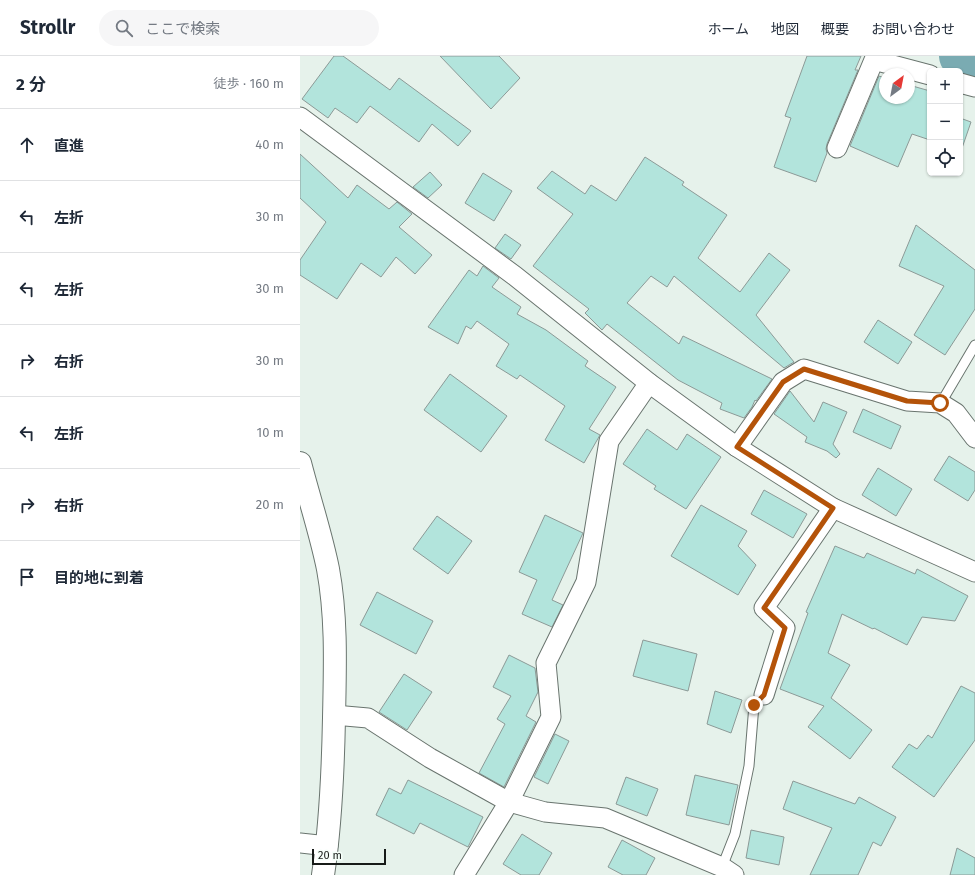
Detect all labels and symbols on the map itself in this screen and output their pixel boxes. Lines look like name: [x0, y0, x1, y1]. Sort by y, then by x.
north arrow: [879, 68, 915, 104]
route start: [931, 394, 949, 412]
route end: [745, 696, 763, 714]
scale bar: [312, 847, 386, 866]

